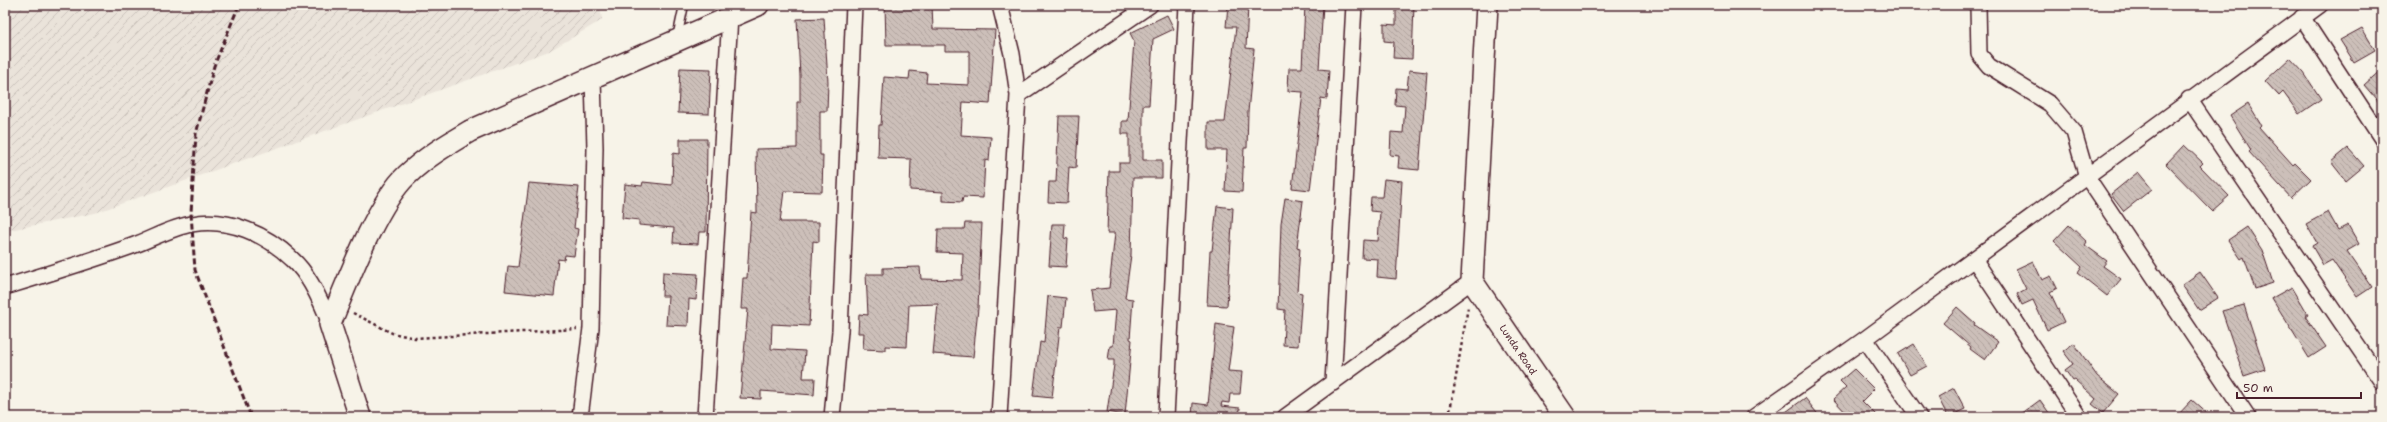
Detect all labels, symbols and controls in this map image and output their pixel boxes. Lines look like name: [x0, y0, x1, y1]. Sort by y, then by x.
street label: Lunda Road: [1496, 322, 1540, 378]
scale bar: [2237, 374, 2361, 400]
text: 50 m: [2243, 380, 2273, 396]

